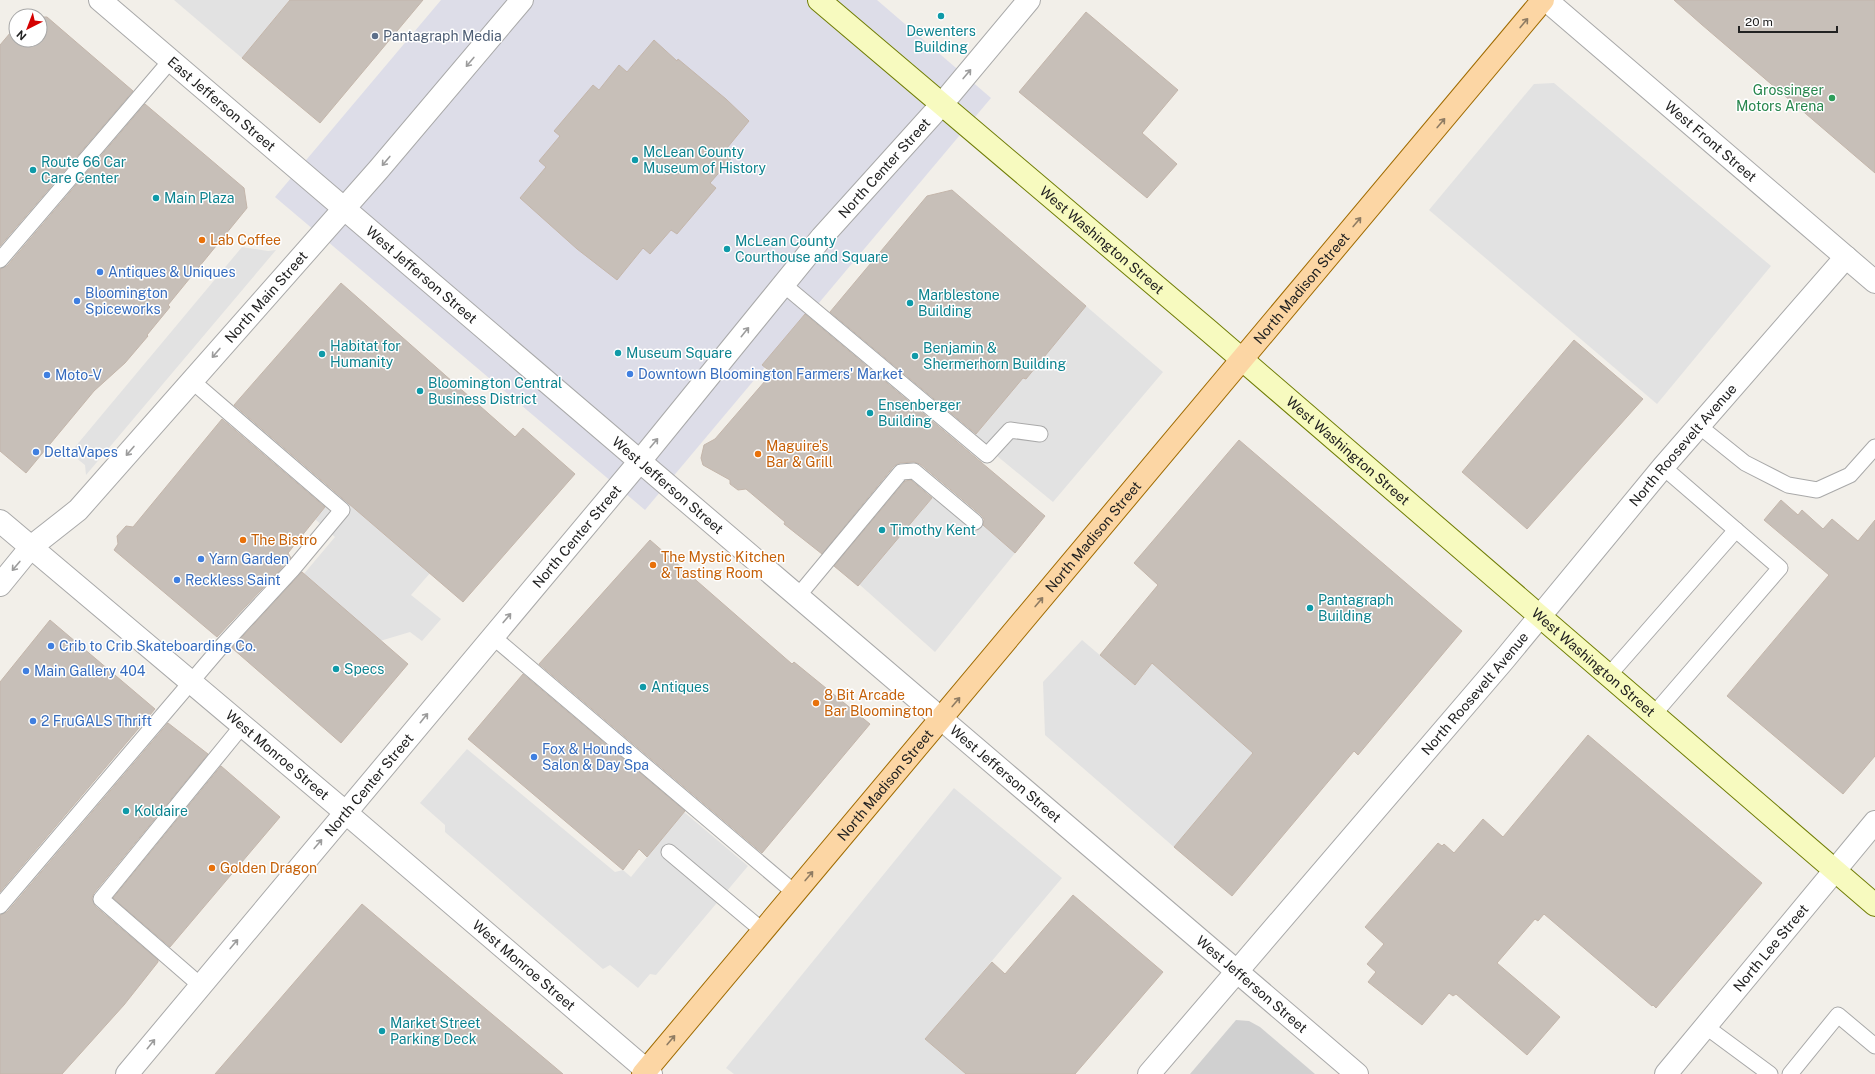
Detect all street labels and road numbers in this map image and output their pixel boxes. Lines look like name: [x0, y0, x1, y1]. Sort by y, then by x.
street label: East Jefferson Street: [164, 53, 279, 154]
street label: West Front Street: [1662, 98, 1760, 185]
street label: North Center Street: [835, 115, 933, 221]
street label: West Washington Street: [1037, 183, 1167, 297]
street label: West Jefferson Street: [363, 223, 480, 327]
street label: North Madison Street: [1250, 230, 1352, 347]
street label: North Main Street: [221, 248, 311, 346]
street label: North Roosevelt Avenue: [1626, 381, 1740, 509]
street label: West Washington Street: [1283, 393, 1413, 508]
street label: West Jefferson Street: [609, 433, 727, 537]
street label: North Madison Street: [1042, 478, 1144, 596]
street label: North Center Street: [529, 482, 624, 591]
street label: West Washington Street: [1528, 605, 1658, 720]
street label: North Roosevelt Avenue: [1418, 629, 1532, 758]
street label: West Monroe Street: [223, 707, 332, 803]
street label: West Jefferson Street: [947, 722, 1064, 826]
street label: North Madison Street: [834, 726, 936, 844]
street label: North Center Street: [321, 730, 416, 839]
street label: North Lee Street: [1730, 901, 1811, 995]
street label: West Monroe Street: [469, 917, 579, 1014]
street label: West Jefferson Street: [1193, 932, 1311, 1036]

